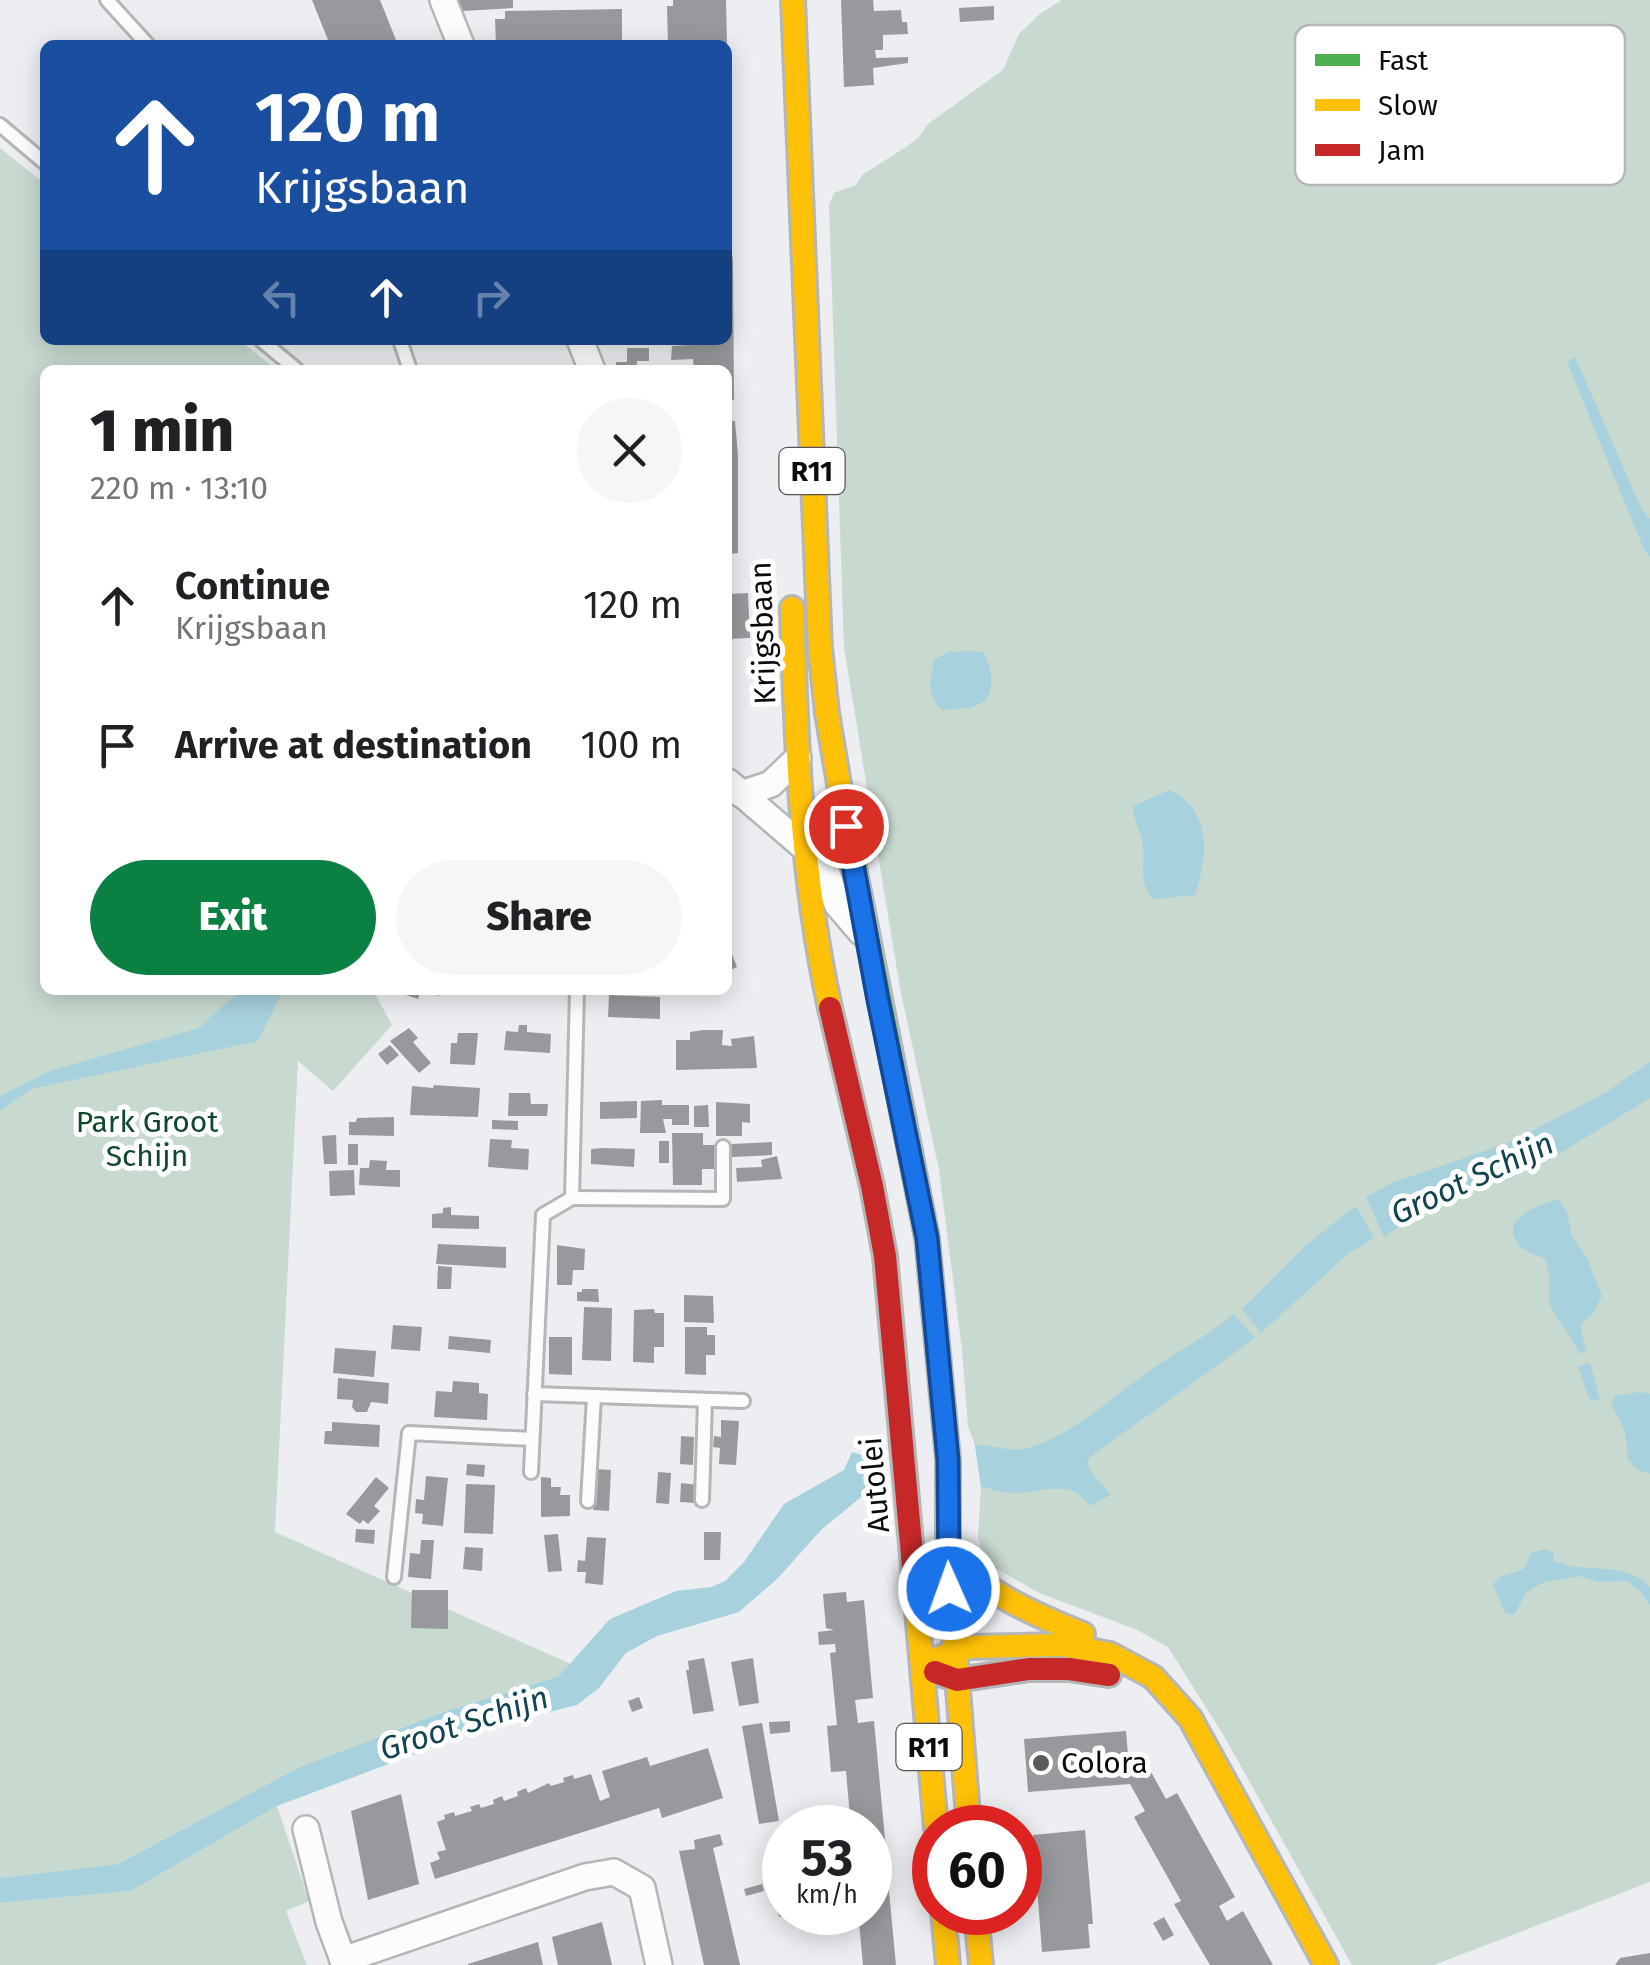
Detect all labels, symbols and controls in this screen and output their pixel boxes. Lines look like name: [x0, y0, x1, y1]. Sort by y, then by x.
legend: [1295, 25, 1625, 185]
text: Fast: [1378, 44, 1429, 77]
text: 120 m: [255, 76, 440, 160]
icon: ahead: [90, 80, 220, 210]
text: Slow: [1378, 89, 1438, 122]
text: Jam: [1378, 134, 1426, 167]
text: Krijgsbaan: [255, 161, 470, 215]
icon: left: [254, 270, 309, 325]
icon: ahead: [359, 270, 414, 325]
icon: right: [464, 270, 519, 325]
text: 1 min: [90, 395, 234, 467]
button: close: [577, 398, 682, 503]
road number: R11: [780, 448, 844, 494]
text: 220 m · 13:10: [90, 469, 268, 507]
street label: Krijgsbaan: [743, 561, 783, 705]
text: Continue: [175, 563, 330, 609]
icon: ahead: [90, 578, 145, 633]
text: 120 m: [583, 582, 682, 628]
text: Krijgsbaan: [175, 609, 328, 647]
icon: arrive: [90, 718, 145, 773]
text: Arrive at destination: [175, 722, 532, 768]
text: 100 m: [581, 722, 682, 768]
pin: [804, 784, 889, 869]
icon: arrive: [819, 799, 874, 854]
button: Exit: [90, 860, 376, 975]
button: Share: [396, 860, 682, 975]
park label: Park Groot Schijn: [76, 1104, 218, 1174]
water label: Groot Schijn: [1385, 1124, 1559, 1232]
street label: Autolei: [853, 1436, 897, 1534]
position arrow: [897, 1537, 1001, 1641]
water label: Groot Schijn: [375, 1678, 553, 1768]
road number: R11: [896, 1724, 962, 1770]
place label: Colora: [1061, 1745, 1148, 1781]
marker: Colora: [1030, 1752, 1052, 1774]
speed limit sign: 60: [912, 1805, 1042, 1935]
text: 53: [801, 1828, 853, 1888]
text: km/h: [796, 1880, 858, 1910]

